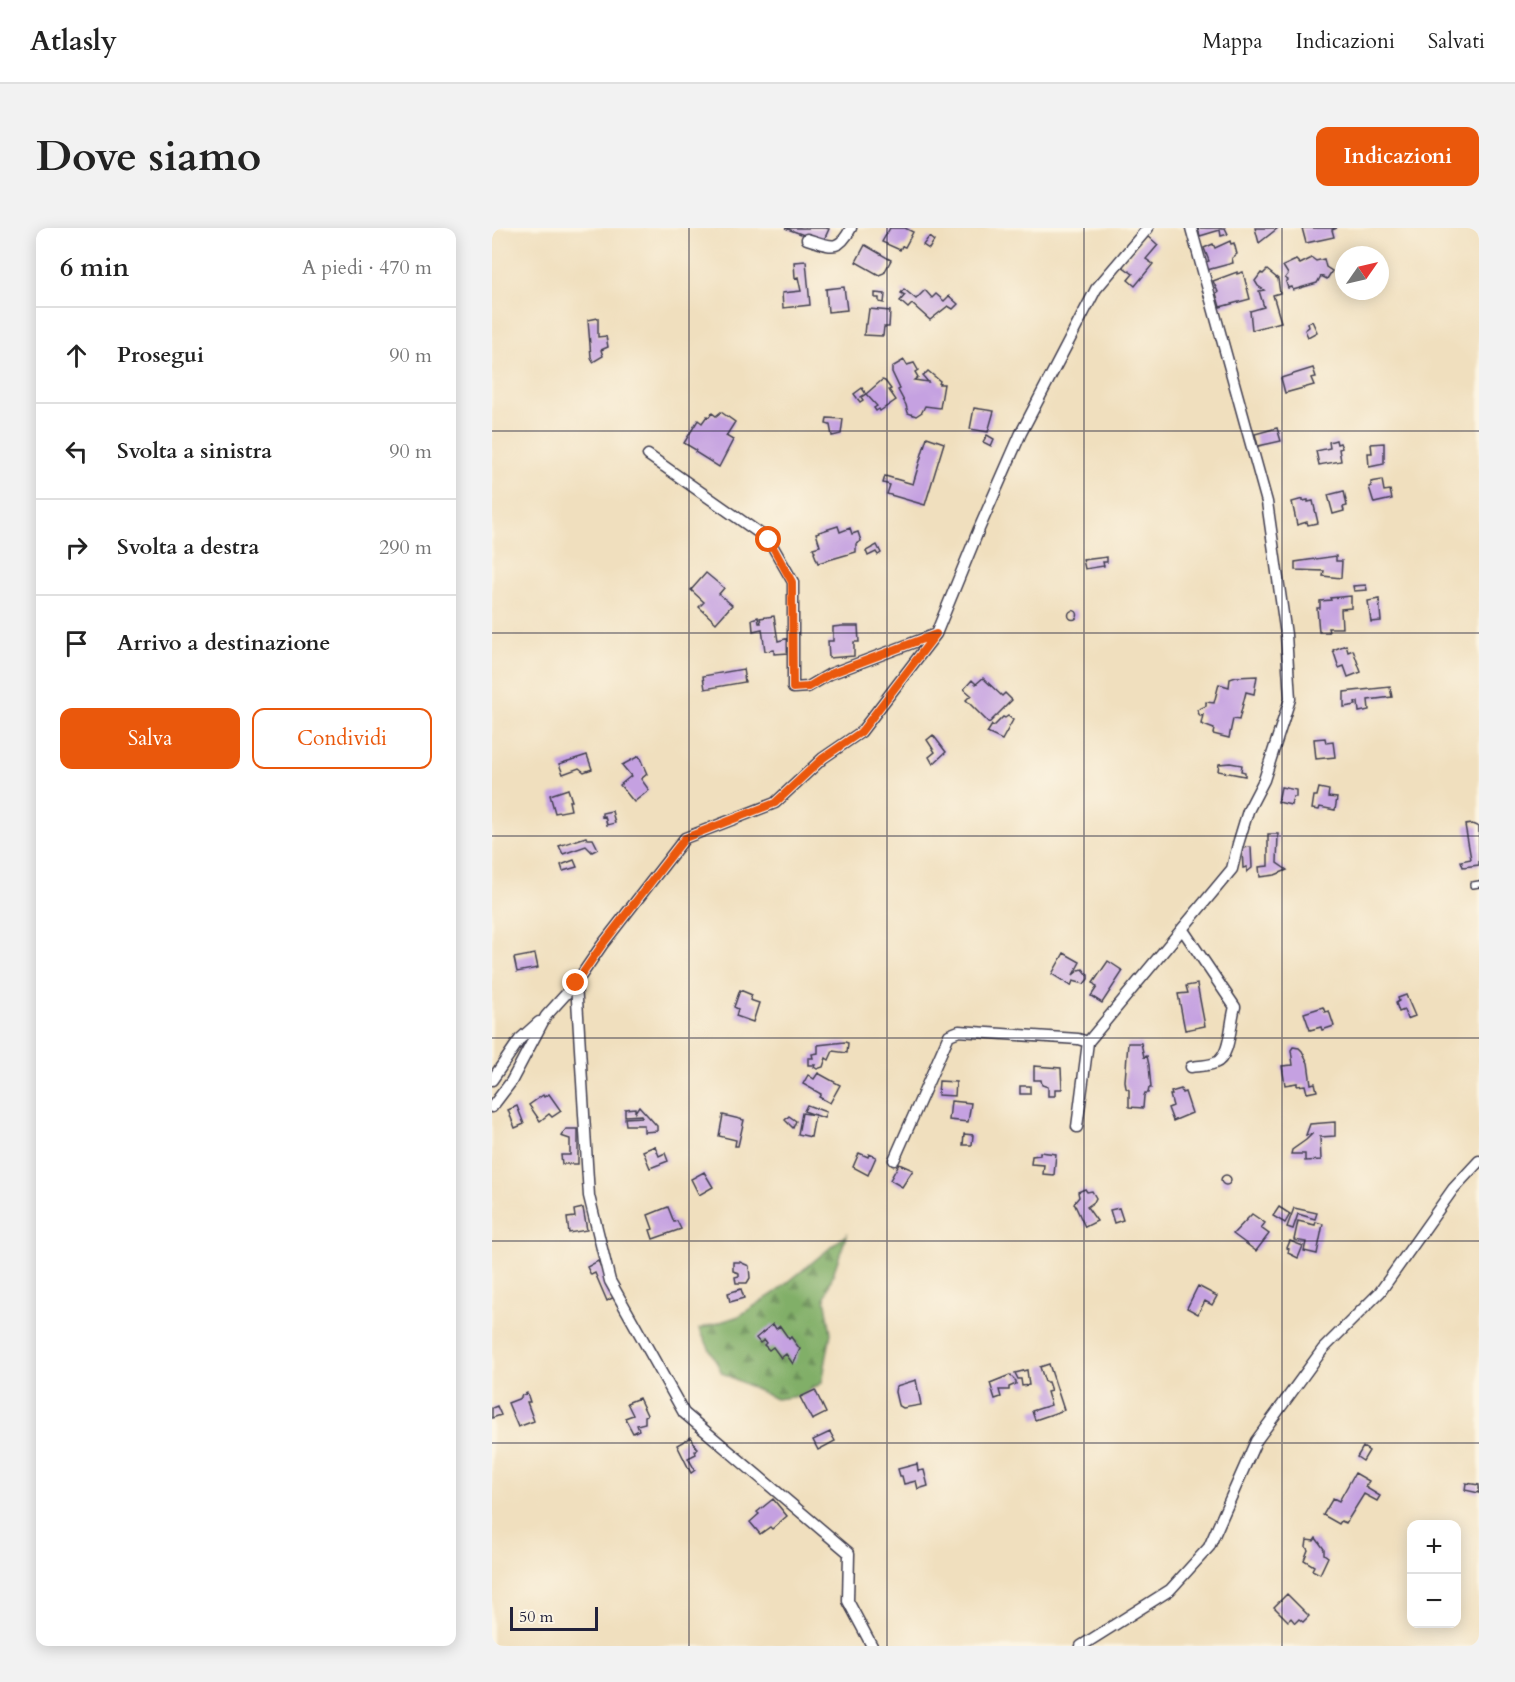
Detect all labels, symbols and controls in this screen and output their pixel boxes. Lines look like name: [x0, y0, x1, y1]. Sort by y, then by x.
text: Atlasly: [30, 22, 117, 60]
text: Mappa: [1202, 27, 1262, 56]
text: Indicazioni: [1295, 27, 1395, 56]
text: Salvati: [1428, 27, 1485, 56]
button: Indicazioni: [1316, 127, 1479, 186]
text: Dove siamo: [36, 128, 261, 185]
north arrow: [1335, 246, 1389, 300]
text: 6 min: [60, 250, 129, 285]
text: A piedi · 470 m: [302, 254, 432, 281]
icon: ahead: [60, 339, 93, 372]
text: Prosegui: [117, 340, 204, 370]
text: 90 m: [389, 342, 432, 369]
icon: left: [60, 435, 93, 468]
text: Svolta a sinistra: [117, 436, 272, 466]
text: 90 m: [389, 438, 432, 465]
route start: [755, 526, 781, 552]
icon: right: [60, 531, 93, 564]
text: Svolta a destra: [117, 532, 259, 562]
text: 290 m: [379, 534, 432, 561]
icon: arrive: [60, 627, 93, 660]
text: Arrivo a destinazione: [117, 628, 330, 658]
button: Salva: [60, 708, 240, 769]
button: Condividi: [252, 708, 432, 769]
route end: [562, 969, 588, 995]
map controls: [1407, 1520, 1461, 1628]
button: +: [1407, 1520, 1461, 1574]
button: −: [1407, 1574, 1461, 1628]
scale bar: [510, 1604, 598, 1632]
text: 50 m: [519, 1606, 553, 1628]

